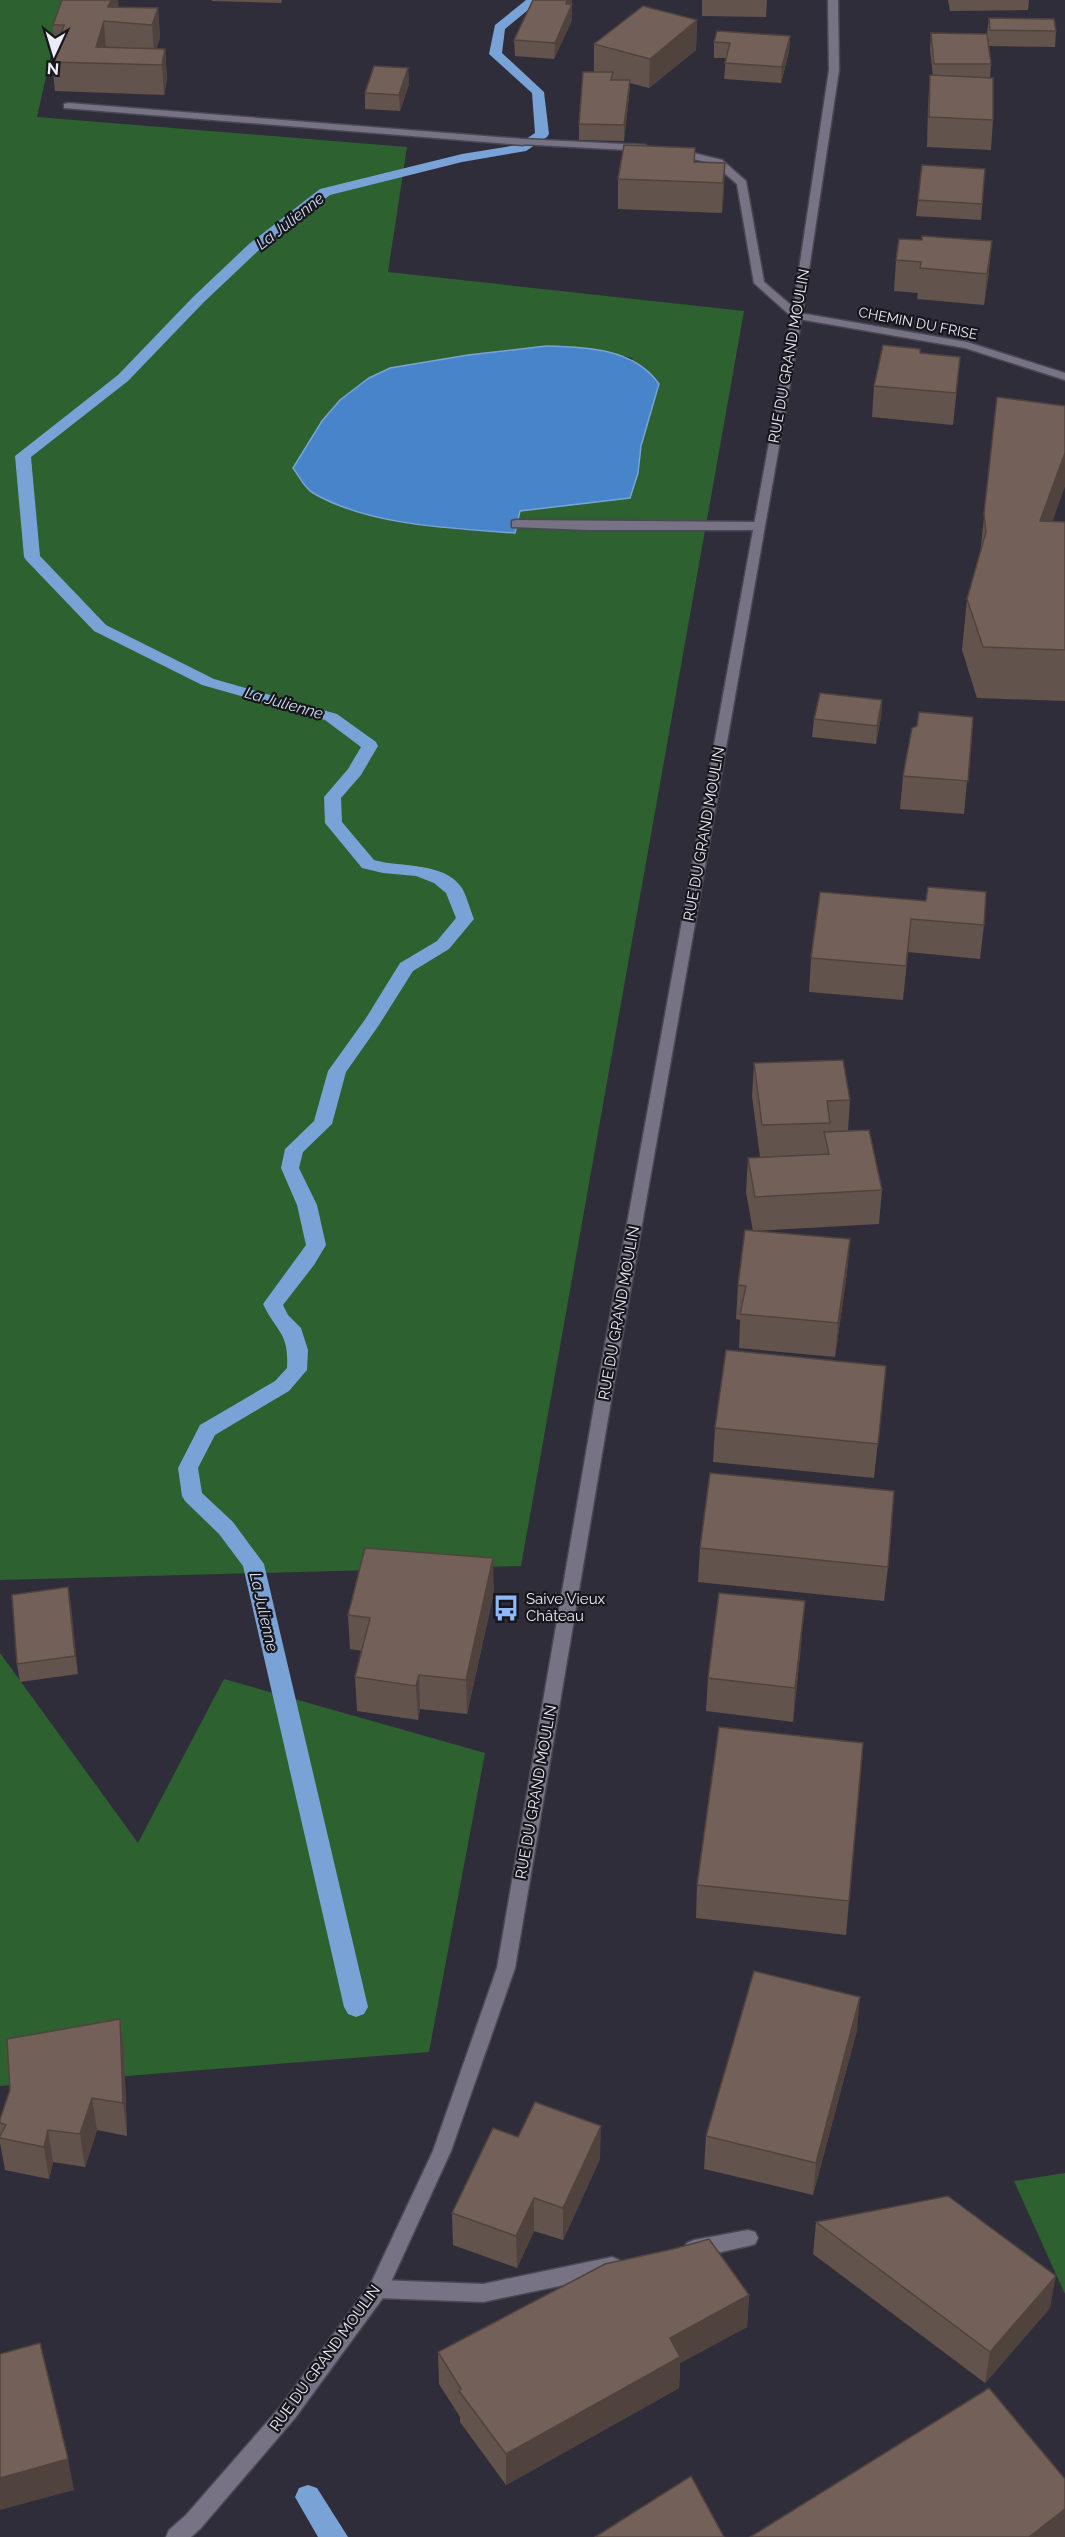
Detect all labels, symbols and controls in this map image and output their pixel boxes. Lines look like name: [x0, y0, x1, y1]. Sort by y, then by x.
north arrow: [24, 24, 84, 84]
text: N: [46, 59, 60, 78]
water label: La Julienne: [252, 188, 328, 253]
street label: RUE DU GRAND MOULIN: [765, 268, 813, 444]
street label: CHEMIN DU FRISE: [857, 304, 979, 342]
water label: La Julienne: [243, 683, 326, 723]
street label: RUE DU GRAND MOULIN: [680, 746, 728, 922]
street label: RUE DU GRAND MOULIN: [595, 1225, 643, 1401]
water label: La Julienne: [246, 1570, 282, 1654]
place label: Saive Vieux Château: [526, 1590, 606, 1625]
bus stop icon: Saive Vieux Château: [491, 1593, 521, 1623]
street label: RUE DU GRAND MOULIN: [512, 1704, 560, 1880]
street label: RUE DU GRAND MOULIN: [266, 2281, 384, 2435]

